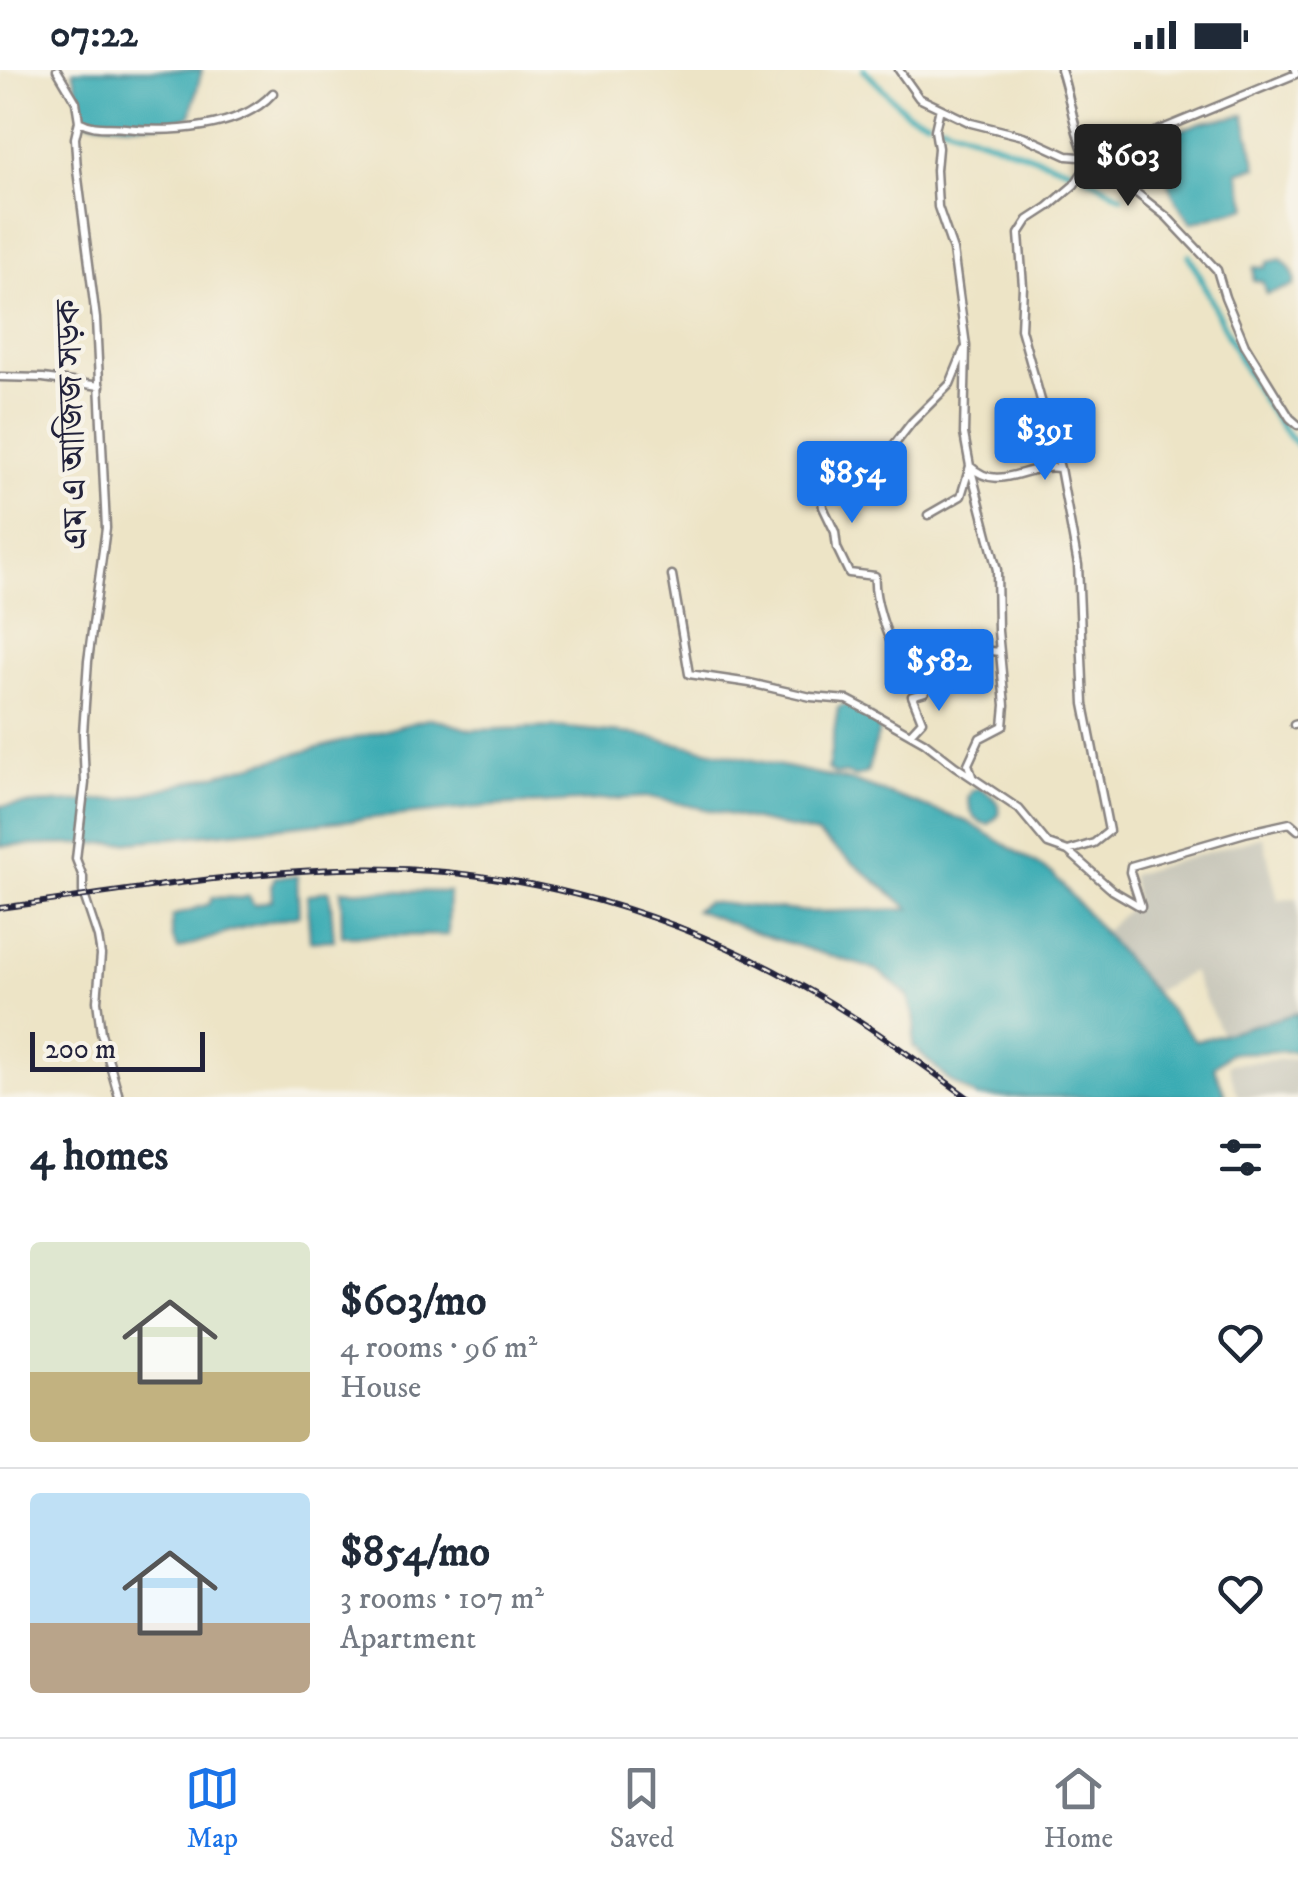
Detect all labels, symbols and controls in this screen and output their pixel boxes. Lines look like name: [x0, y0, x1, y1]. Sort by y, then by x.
text: 07:22: [50, 11, 138, 59]
pin: $603: [1069, 124, 1187, 209]
text: $603: [1096, 136, 1160, 176]
street label: এম এ আজিজ সড়ক: [47, 298, 99, 551]
pin: $391: [986, 398, 1104, 483]
text: $391: [1017, 410, 1073, 450]
pin: $854: [793, 441, 911, 526]
text: $854: [819, 453, 885, 493]
pin: $582: [880, 629, 998, 714]
text: $582: [907, 641, 972, 681]
scale bar: [30, 1027, 205, 1071]
text: 200 m: [45, 1032, 116, 1067]
icon: filters: [1213, 1130, 1268, 1185]
text: 4 homes: [30, 1131, 168, 1183]
text: $603/mo: [340, 1276, 486, 1328]
icon: home: [110, 1282, 230, 1402]
icon: heart: [1213, 1315, 1268, 1370]
text: 4 rooms · 96 m²: [340, 1328, 537, 1368]
text: House: [340, 1368, 421, 1408]
text: $854/mo: [340, 1527, 490, 1579]
icon: home: [110, 1533, 230, 1653]
icon: heart: [1213, 1566, 1268, 1621]
text: 3 rooms · 107 m²: [340, 1579, 544, 1619]
text: Apartment: [340, 1619, 476, 1659]
tab: Map: [185, 1761, 240, 1856]
tab: Saved: [610, 1761, 674, 1856]
tab: Home: [1044, 1761, 1113, 1856]

